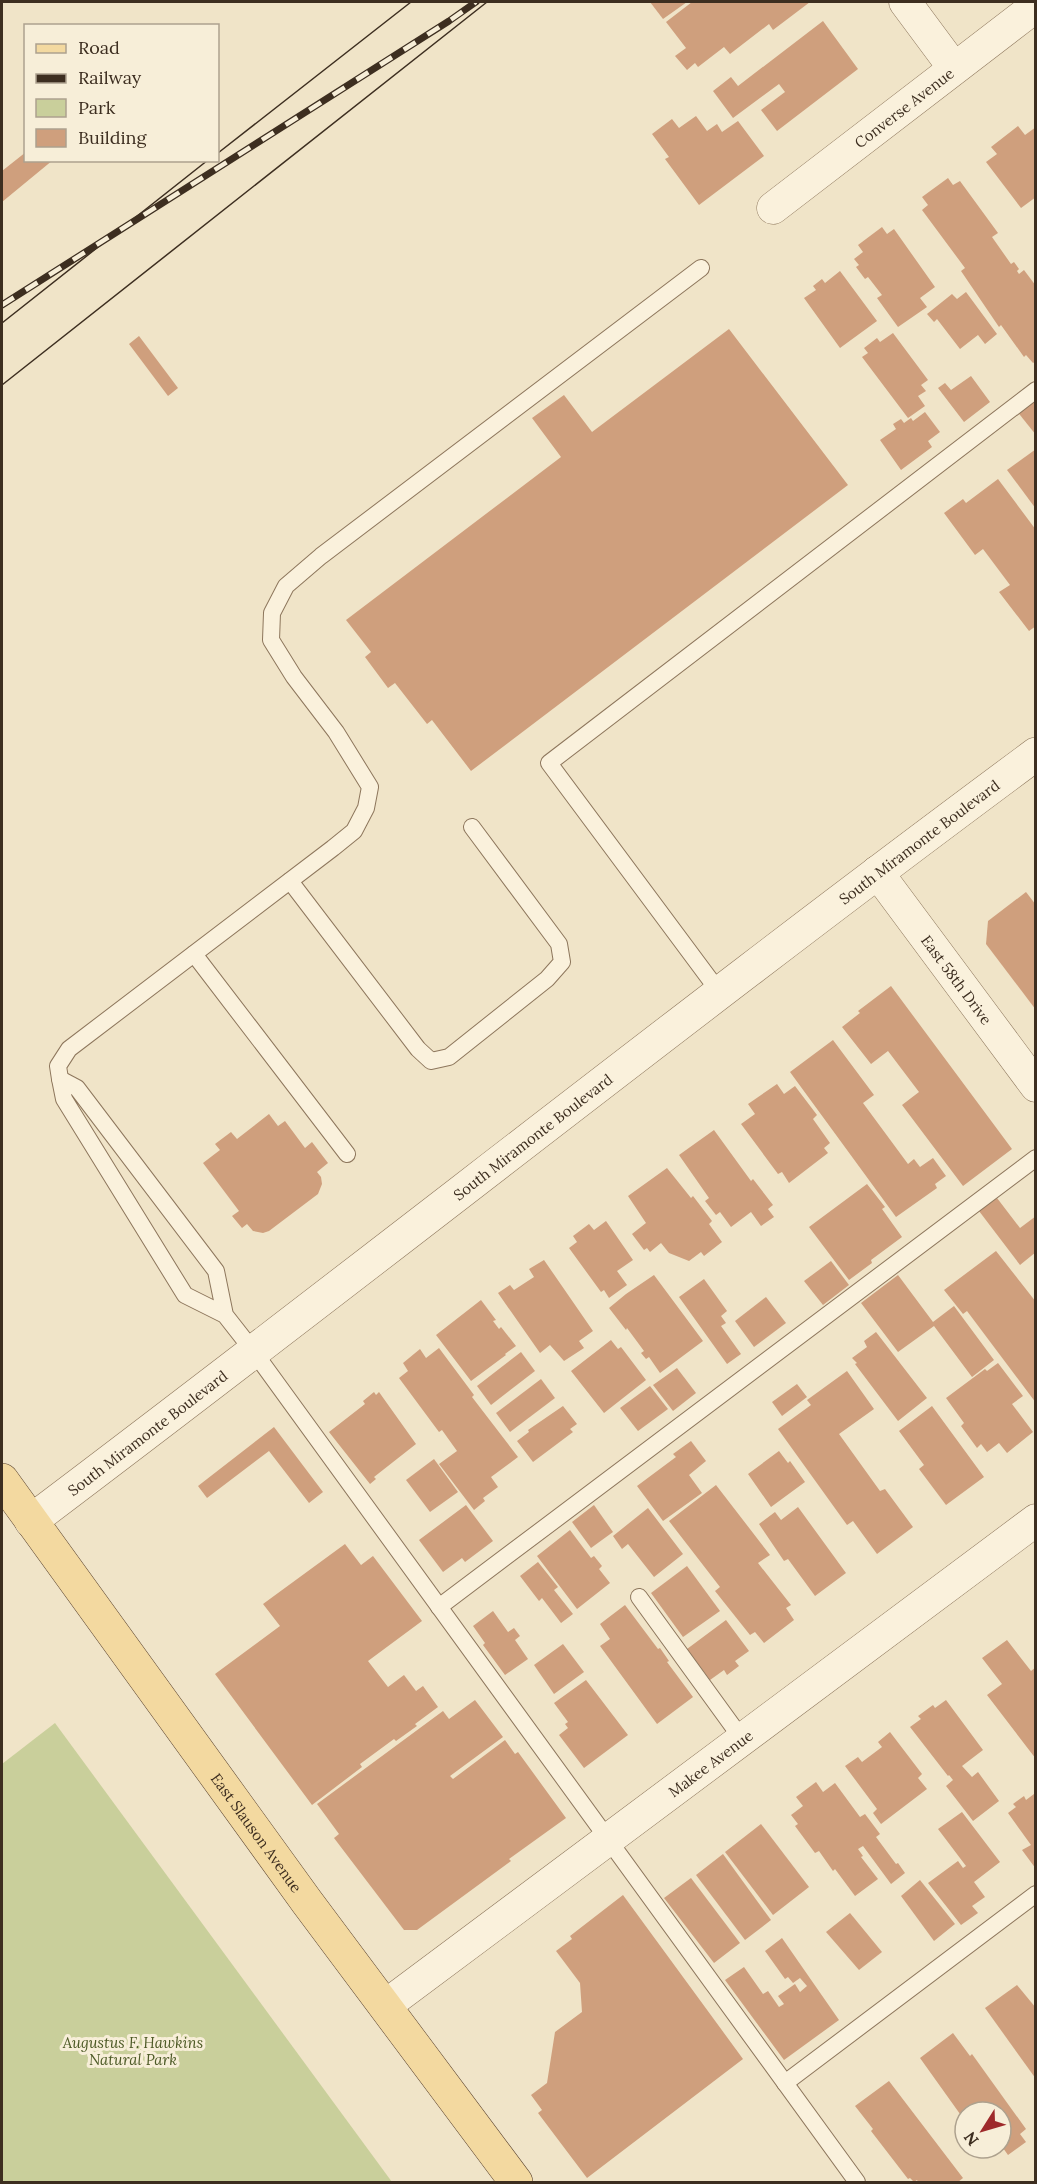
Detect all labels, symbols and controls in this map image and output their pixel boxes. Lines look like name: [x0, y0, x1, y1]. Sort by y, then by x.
legend: [24, 24, 219, 162]
text: Road: [78, 36, 120, 59]
street label: Converse Avenue: [850, 63, 957, 152]
text: Railway: [78, 66, 142, 89]
text: Park: [78, 96, 116, 119]
text: Building: [78, 126, 148, 149]
street label: South Miramonte Boulevard: [835, 775, 1003, 908]
street label: East 58th Drive: [917, 931, 996, 1028]
street label: South Miramonte Boulevard: [449, 1069, 616, 1204]
street label: South Miramonte Boulevard: [64, 1366, 231, 1500]
street label: Makee Avenue: [664, 1725, 756, 1801]
street label: East Slauson Avenue: [207, 1769, 306, 1896]
park label: Augustus F. Hawkins Natural Park: [62, 2033, 203, 2069]
north arrow: [953, 2100, 1013, 2160]
text: N: [959, 2128, 983, 2150]

